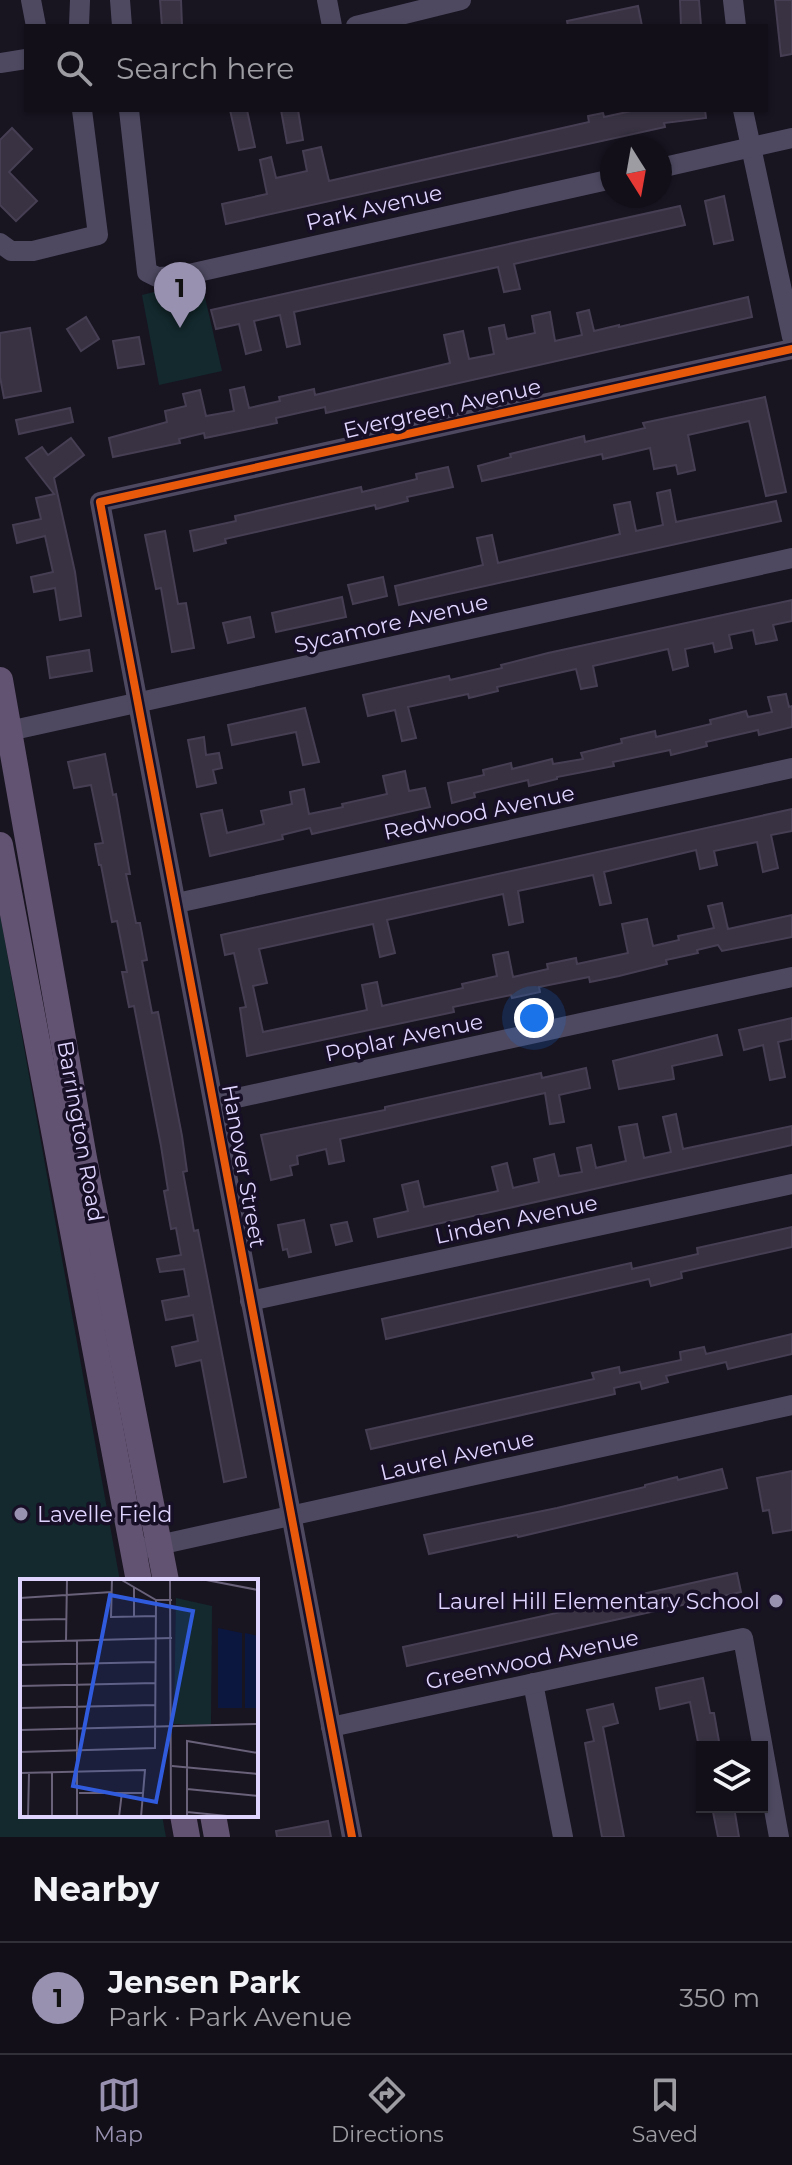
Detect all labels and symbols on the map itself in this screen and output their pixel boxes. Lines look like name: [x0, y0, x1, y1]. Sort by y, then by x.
north arrow: [600, 136, 672, 208]
street label: Park Avenue: [303, 179, 445, 236]
pin: 1: [154, 262, 206, 328]
street label: Evergreen Avenue: [341, 373, 543, 444]
street label: Sycamore Avenue: [291, 588, 491, 659]
street label: Redwood Avenue: [381, 779, 577, 846]
your location: [514, 998, 554, 1038]
street label: Poplar Avenue: [323, 1008, 486, 1067]
street label: Barrington Road: [51, 1039, 110, 1224]
street label: Hanover Street: [216, 1082, 271, 1250]
street label: Linden Avenue: [432, 1189, 600, 1250]
street label: Laurel Avenue: [377, 1425, 537, 1486]
place label: Lavelle Field: [37, 1501, 172, 1528]
marker: Lavelle Field: [12, 1505, 30, 1523]
inset map: [20, 1579, 258, 1817]
place label: Laurel Hill Elementary School: [437, 1588, 760, 1615]
marker: Laurel Hill Elementary School: [767, 1592, 785, 1610]
street label: Greenwood Avenue: [423, 1624, 641, 1695]

